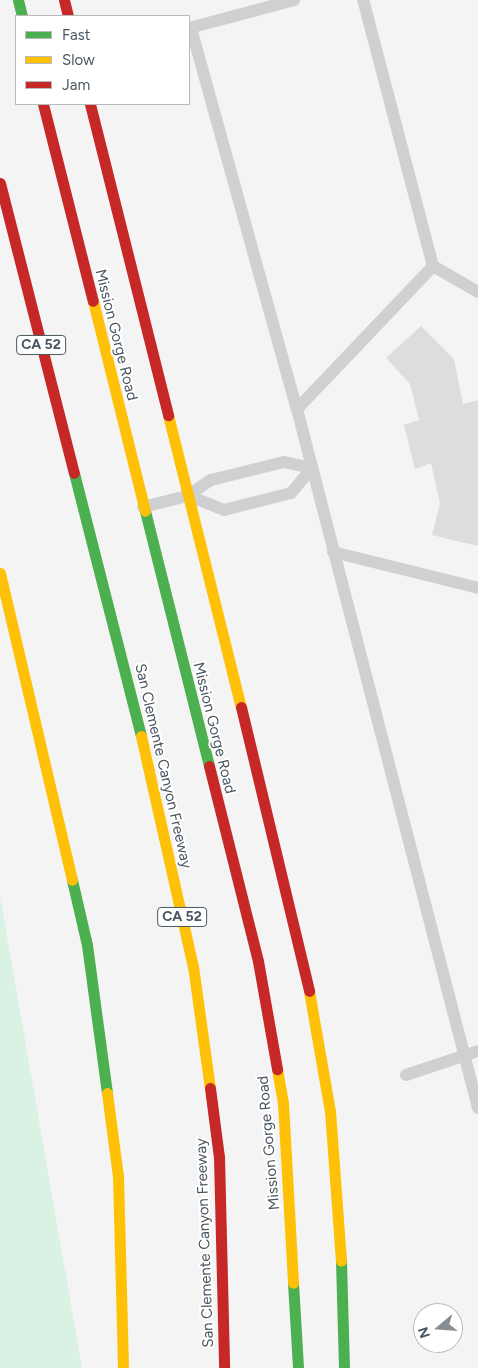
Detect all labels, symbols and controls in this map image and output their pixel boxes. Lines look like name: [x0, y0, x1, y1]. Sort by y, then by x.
legend: [15, 15, 190, 105]
text: Fast: [62, 26, 90, 44]
text: Slow: [62, 51, 95, 69]
text: Jam: [62, 76, 90, 94]
street label: Mission Gorge Road: [91, 267, 141, 403]
road number: CA 52: [16, 334, 66, 356]
street label: Mission Gorge Road: [189, 660, 239, 796]
street label: San Clemente Canyon Freeway: [131, 662, 195, 870]
road number: CA 52: [157, 906, 207, 929]
street label: Mission Gorge Road: [254, 1075, 284, 1211]
street label: San Clemente Canyon Freeway: [192, 1138, 218, 1348]
north arrow: [413, 1303, 463, 1353]
text: N: [414, 1325, 434, 1340]

